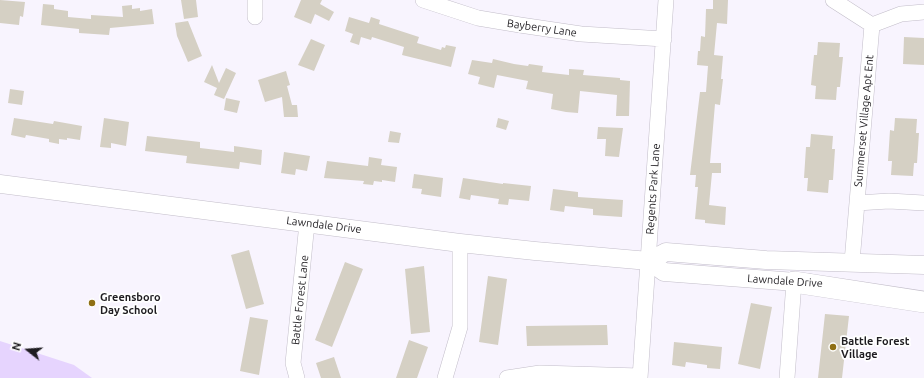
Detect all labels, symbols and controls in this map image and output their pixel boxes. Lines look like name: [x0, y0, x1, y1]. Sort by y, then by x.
street label: Bayberry Lane: [506, 17, 578, 39]
street label: Summerset Village Apt Ent: [852, 54, 876, 188]
street label: Regents Park Lane: [643, 143, 663, 235]
street label: Lawndale Drive: [286, 214, 362, 236]
street label: Battle Forest Lane: [289, 254, 311, 346]
street label: Lawndale Drive: [747, 272, 823, 290]
place label: Greensboro Day School: [100, 290, 161, 316]
marker: Greensboro Day School: [87, 298, 97, 308]
north arrow: [8, 330, 48, 370]
place label: Battle Forest Village: [841, 334, 909, 360]
text: N: [10, 341, 23, 352]
marker: Battle Forest Village: [828, 342, 838, 352]

